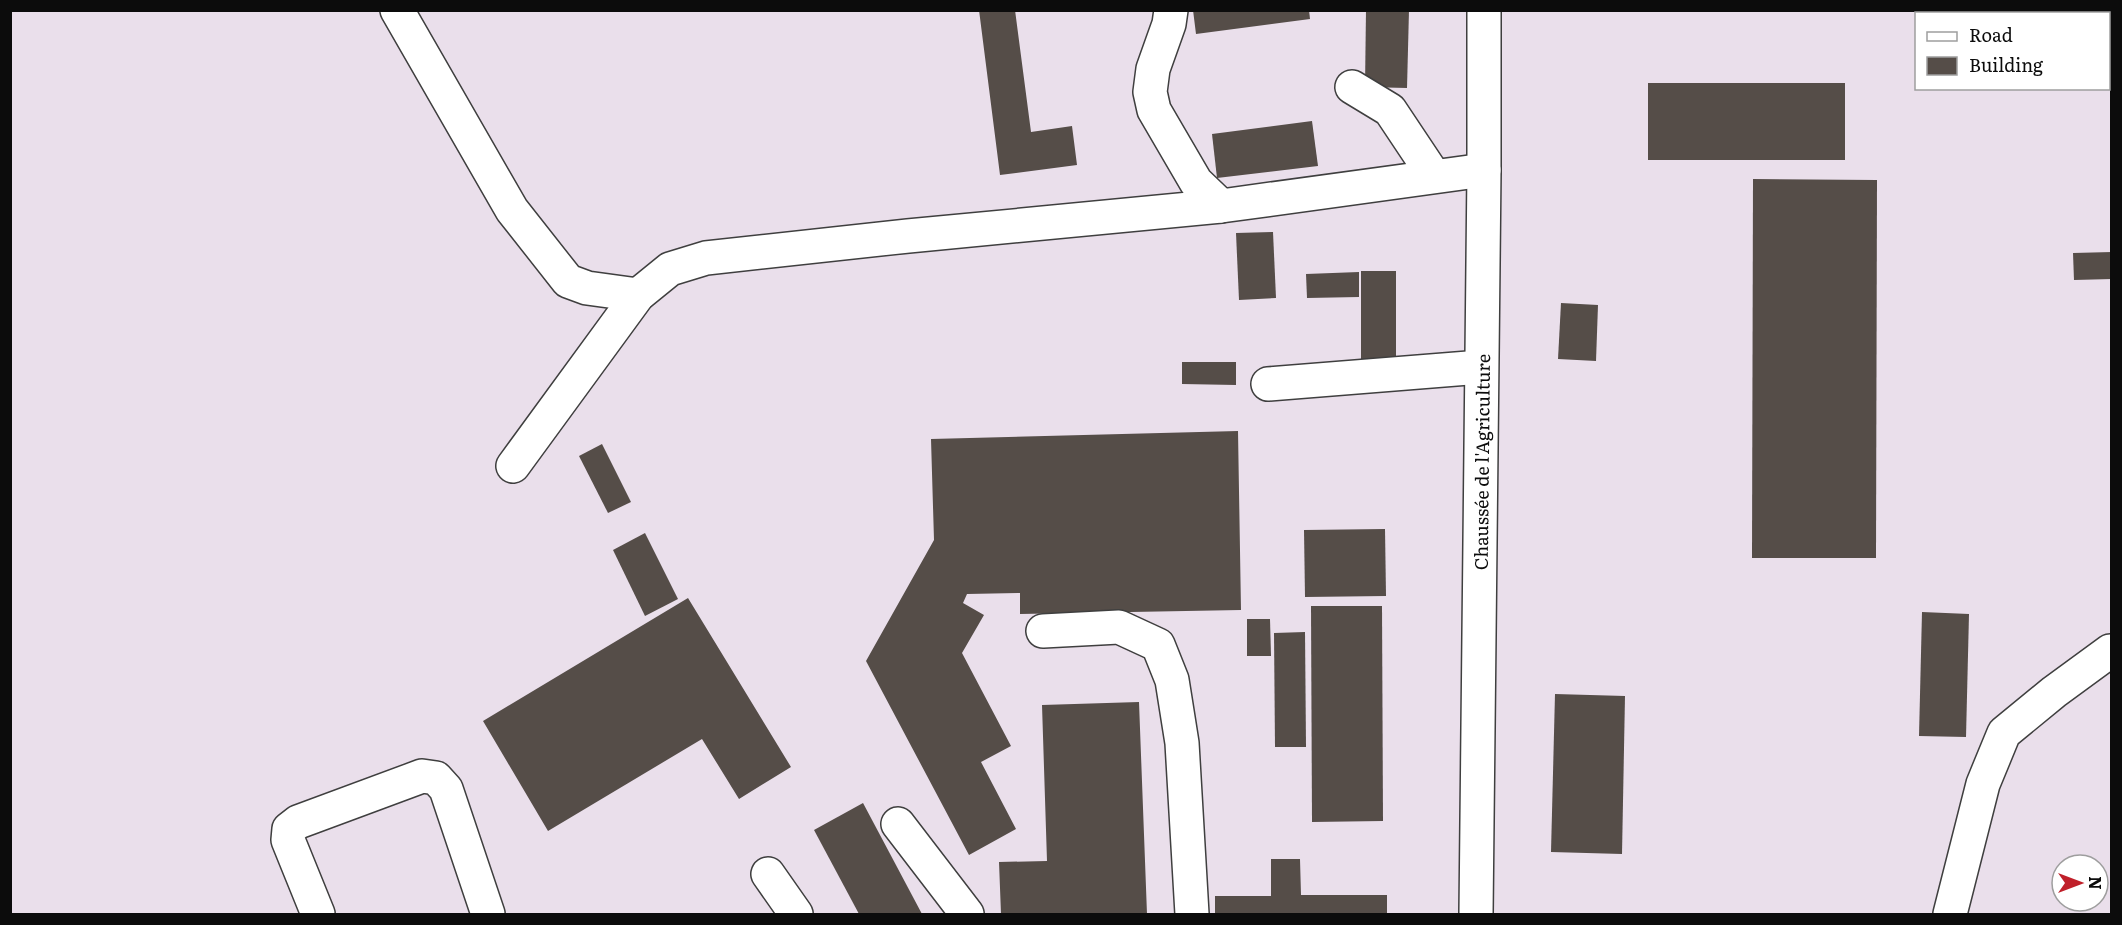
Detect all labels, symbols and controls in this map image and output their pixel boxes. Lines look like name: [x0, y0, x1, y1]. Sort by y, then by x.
legend: [1915, 12, 2110, 90]
text: Road: [1969, 21, 2013, 48]
text: Building: [1969, 51, 2044, 78]
street label: Chaussée de l'Agriculture: [1466, 354, 1496, 570]
north arrow: [2050, 853, 2110, 913]
text: N: [2084, 876, 2108, 890]

